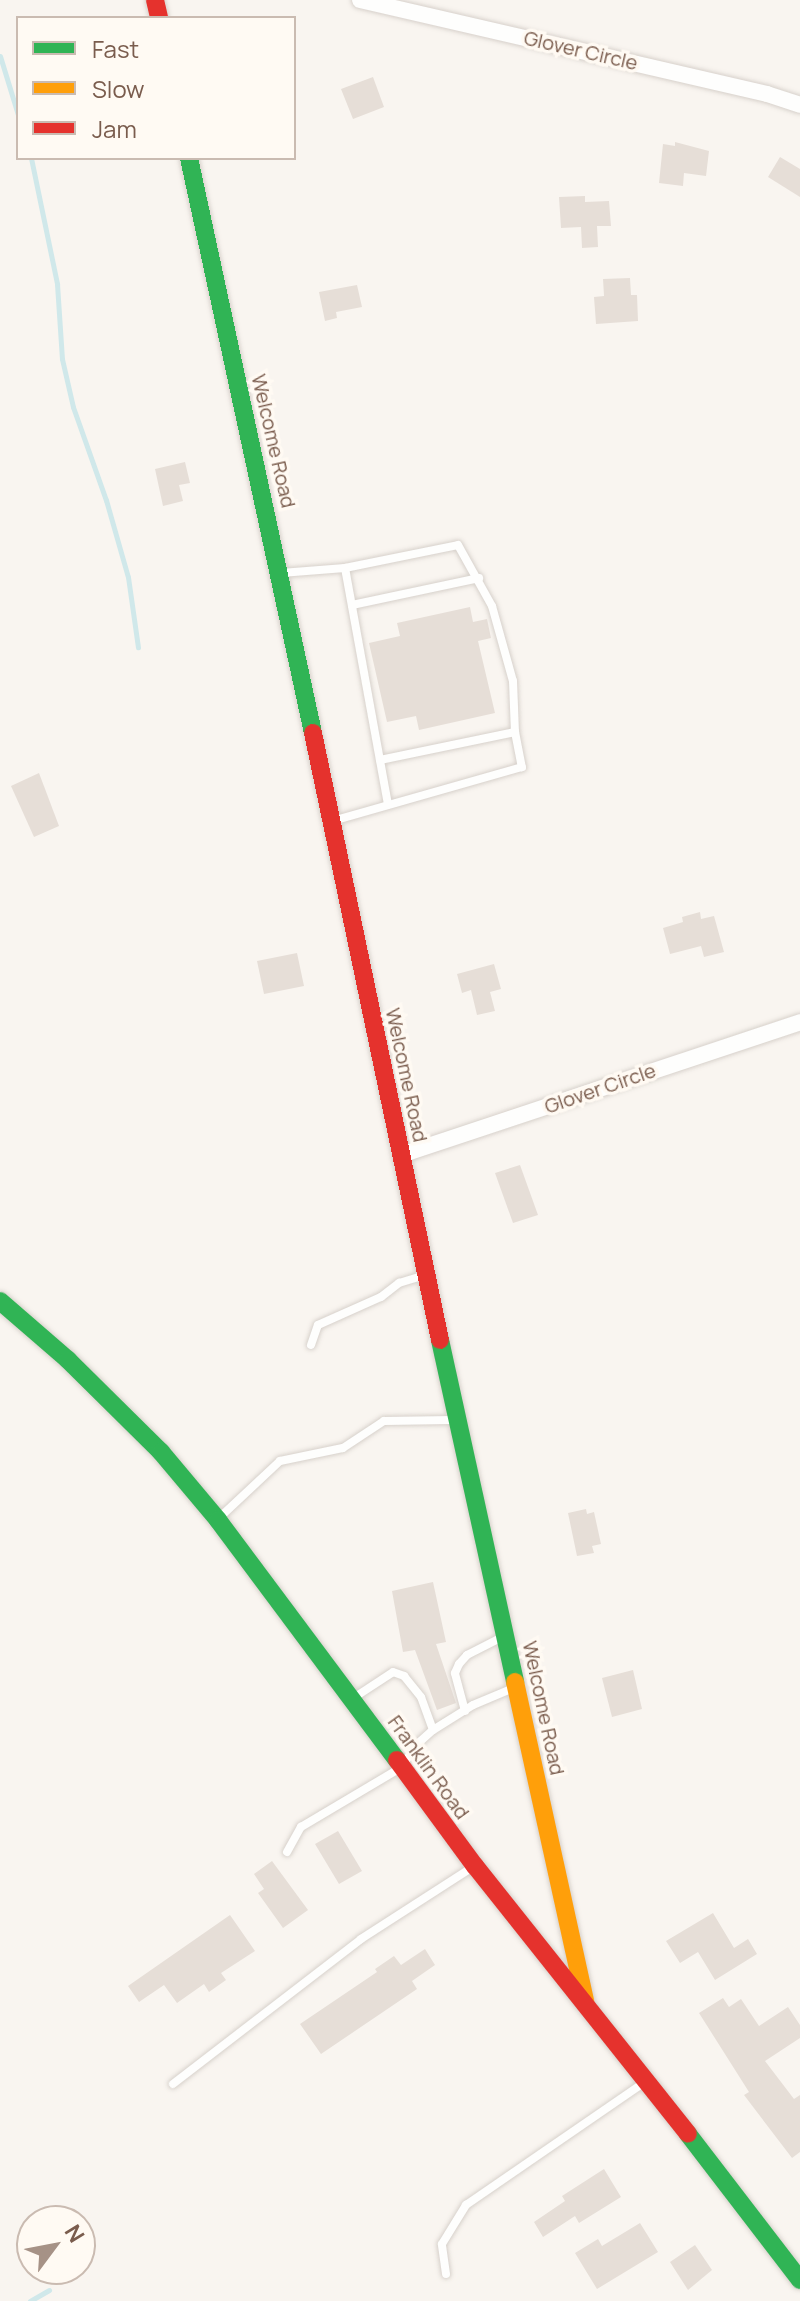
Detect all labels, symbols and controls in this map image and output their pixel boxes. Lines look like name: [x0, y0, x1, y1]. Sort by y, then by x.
legend: [16, 16, 296, 160]
street label: Glover Circle: [522, 25, 640, 75]
text: Fast: [92, 32, 139, 65]
text: Slow: [92, 72, 145, 105]
text: Jam: [92, 112, 137, 145]
street label: Welcome Road: [247, 372, 301, 510]
street label: Welcome Road: [381, 1006, 433, 1144]
street label: Glover Circle: [541, 1058, 659, 1118]
street label: Welcome Road: [518, 1639, 570, 1777]
street label: Franklin Road: [383, 1710, 475, 1824]
north arrow: [16, 2205, 96, 2285]
text: N: [58, 2219, 92, 2248]

